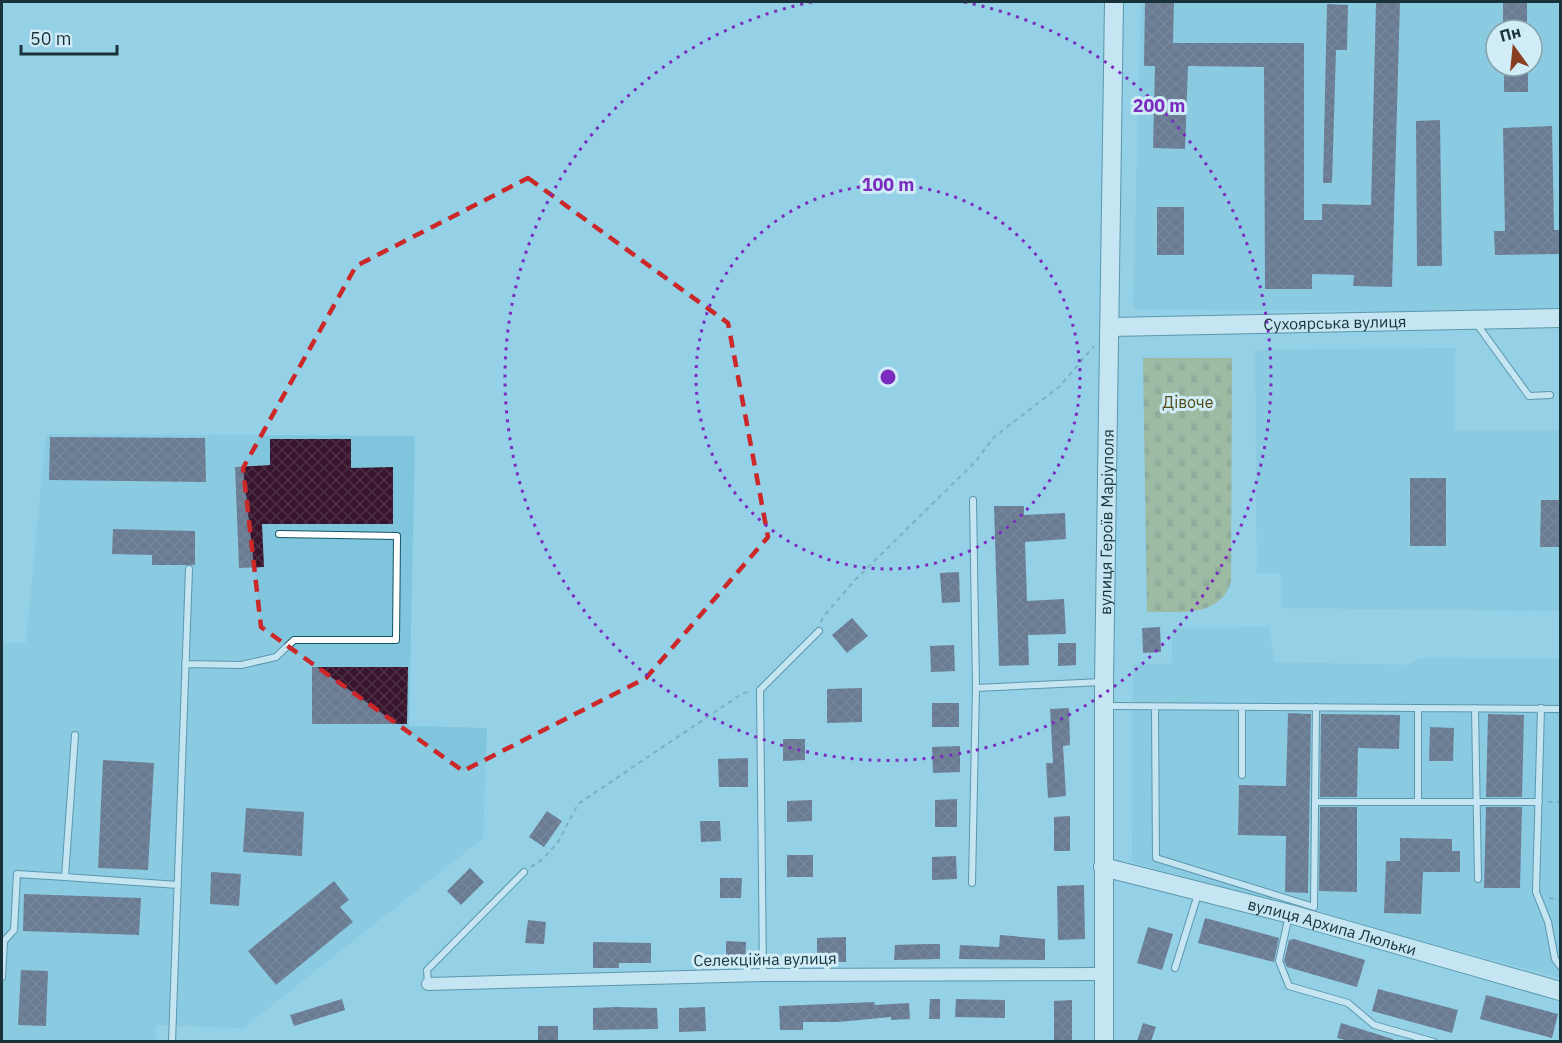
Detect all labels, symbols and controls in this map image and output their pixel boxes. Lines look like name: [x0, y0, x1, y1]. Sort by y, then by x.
scale bar: [21, 18, 117, 56]
north arrow: [1484, 18, 1544, 78]
text: Пн: [1497, 21, 1523, 46]
text: 50 m: [30, 27, 72, 50]
text: 200 m: [1133, 94, 1185, 117]
text: 100 m: [862, 173, 914, 196]
street label: Сухоярська вулиця: [1263, 311, 1407, 334]
centre of rings: [878, 367, 898, 387]
park label: Дівоче: [1163, 392, 1214, 412]
street label: вулиця Героїв Маріуполя: [1095, 429, 1118, 615]
street label: вулиця Архипа Люльки: [1246, 894, 1419, 960]
street label: Селекційна вулиця: [693, 948, 837, 970]

